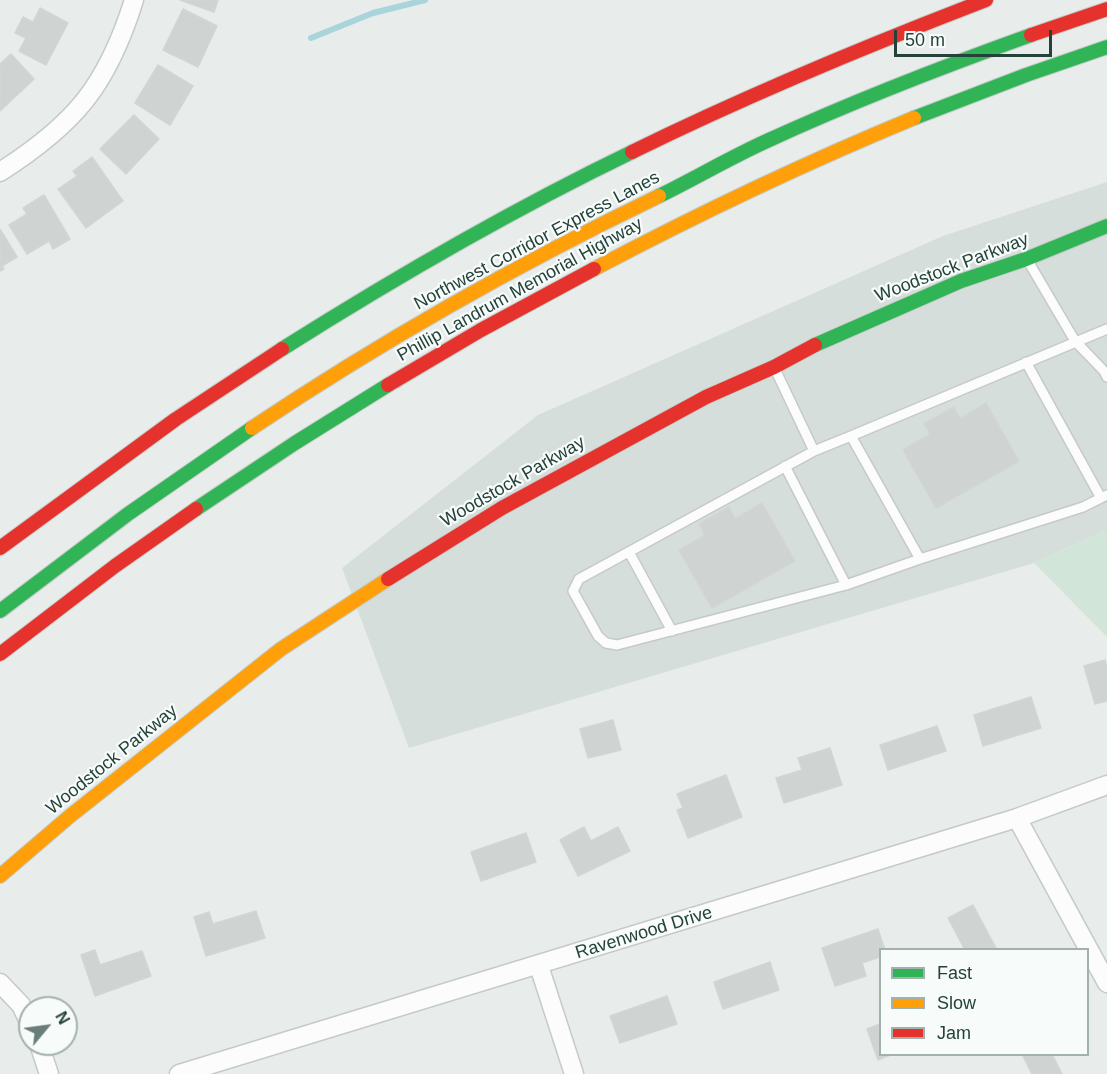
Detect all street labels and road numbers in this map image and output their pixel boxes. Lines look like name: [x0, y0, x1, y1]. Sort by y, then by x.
street label: Northwest Corridor Express Lanes: [410, 167, 664, 315]
street label: Phillip Landrum Memorial Highway: [394, 213, 646, 367]
street label: Woodstock Parkway: [872, 229, 1032, 307]
street label: Woodstock Parkway: [437, 432, 589, 532]
street label: Woodstock Parkway: [42, 700, 182, 820]
street label: Ravenwood Drive: [573, 902, 715, 964]

